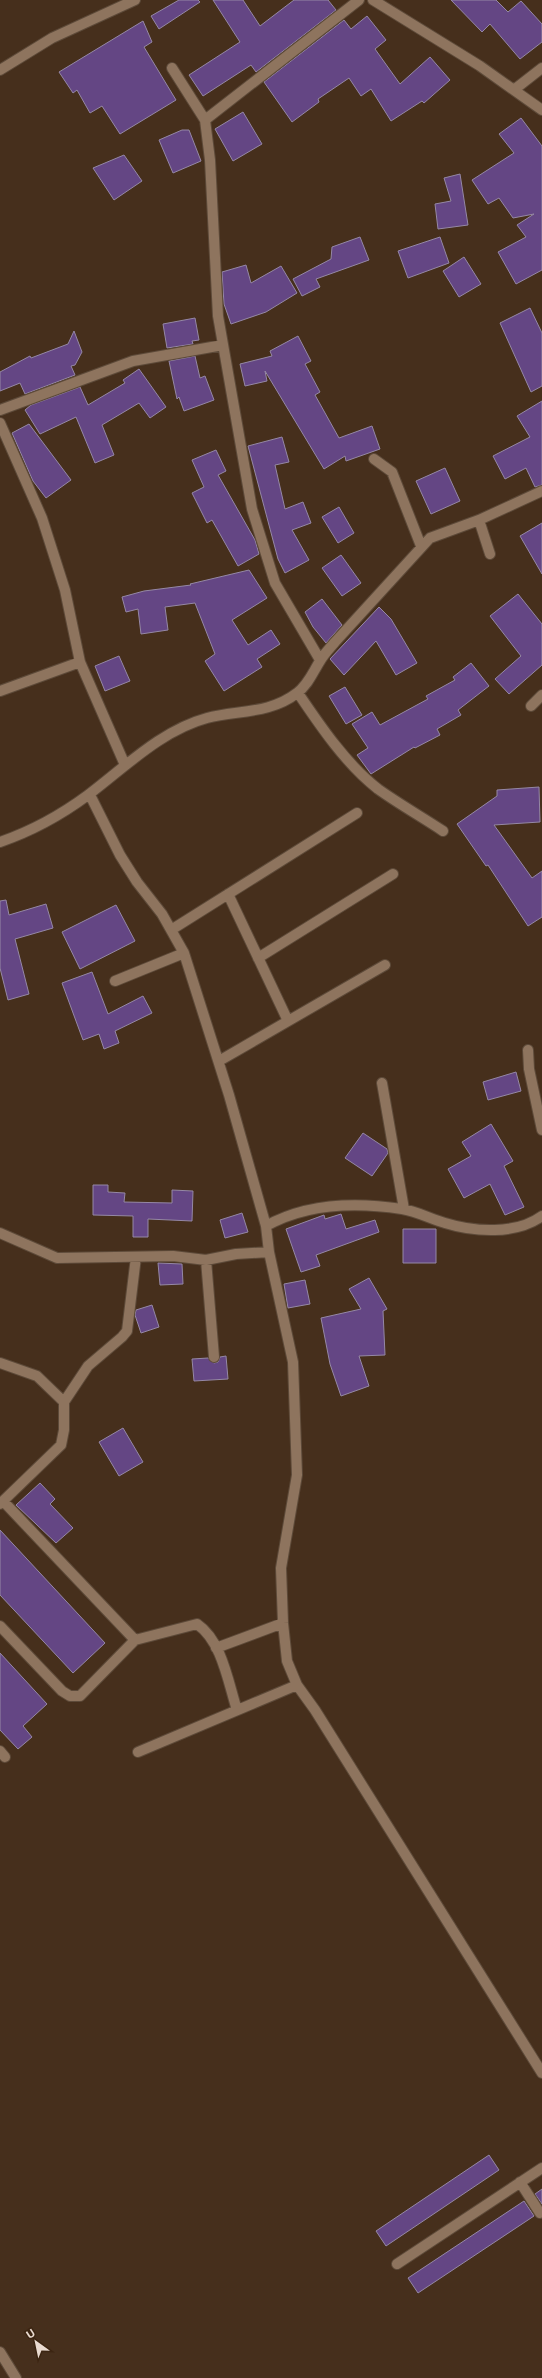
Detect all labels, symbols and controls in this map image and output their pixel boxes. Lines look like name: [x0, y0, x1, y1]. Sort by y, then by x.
north arrow: [16, 2322, 56, 2362]
text: U: [23, 2325, 38, 2342]

